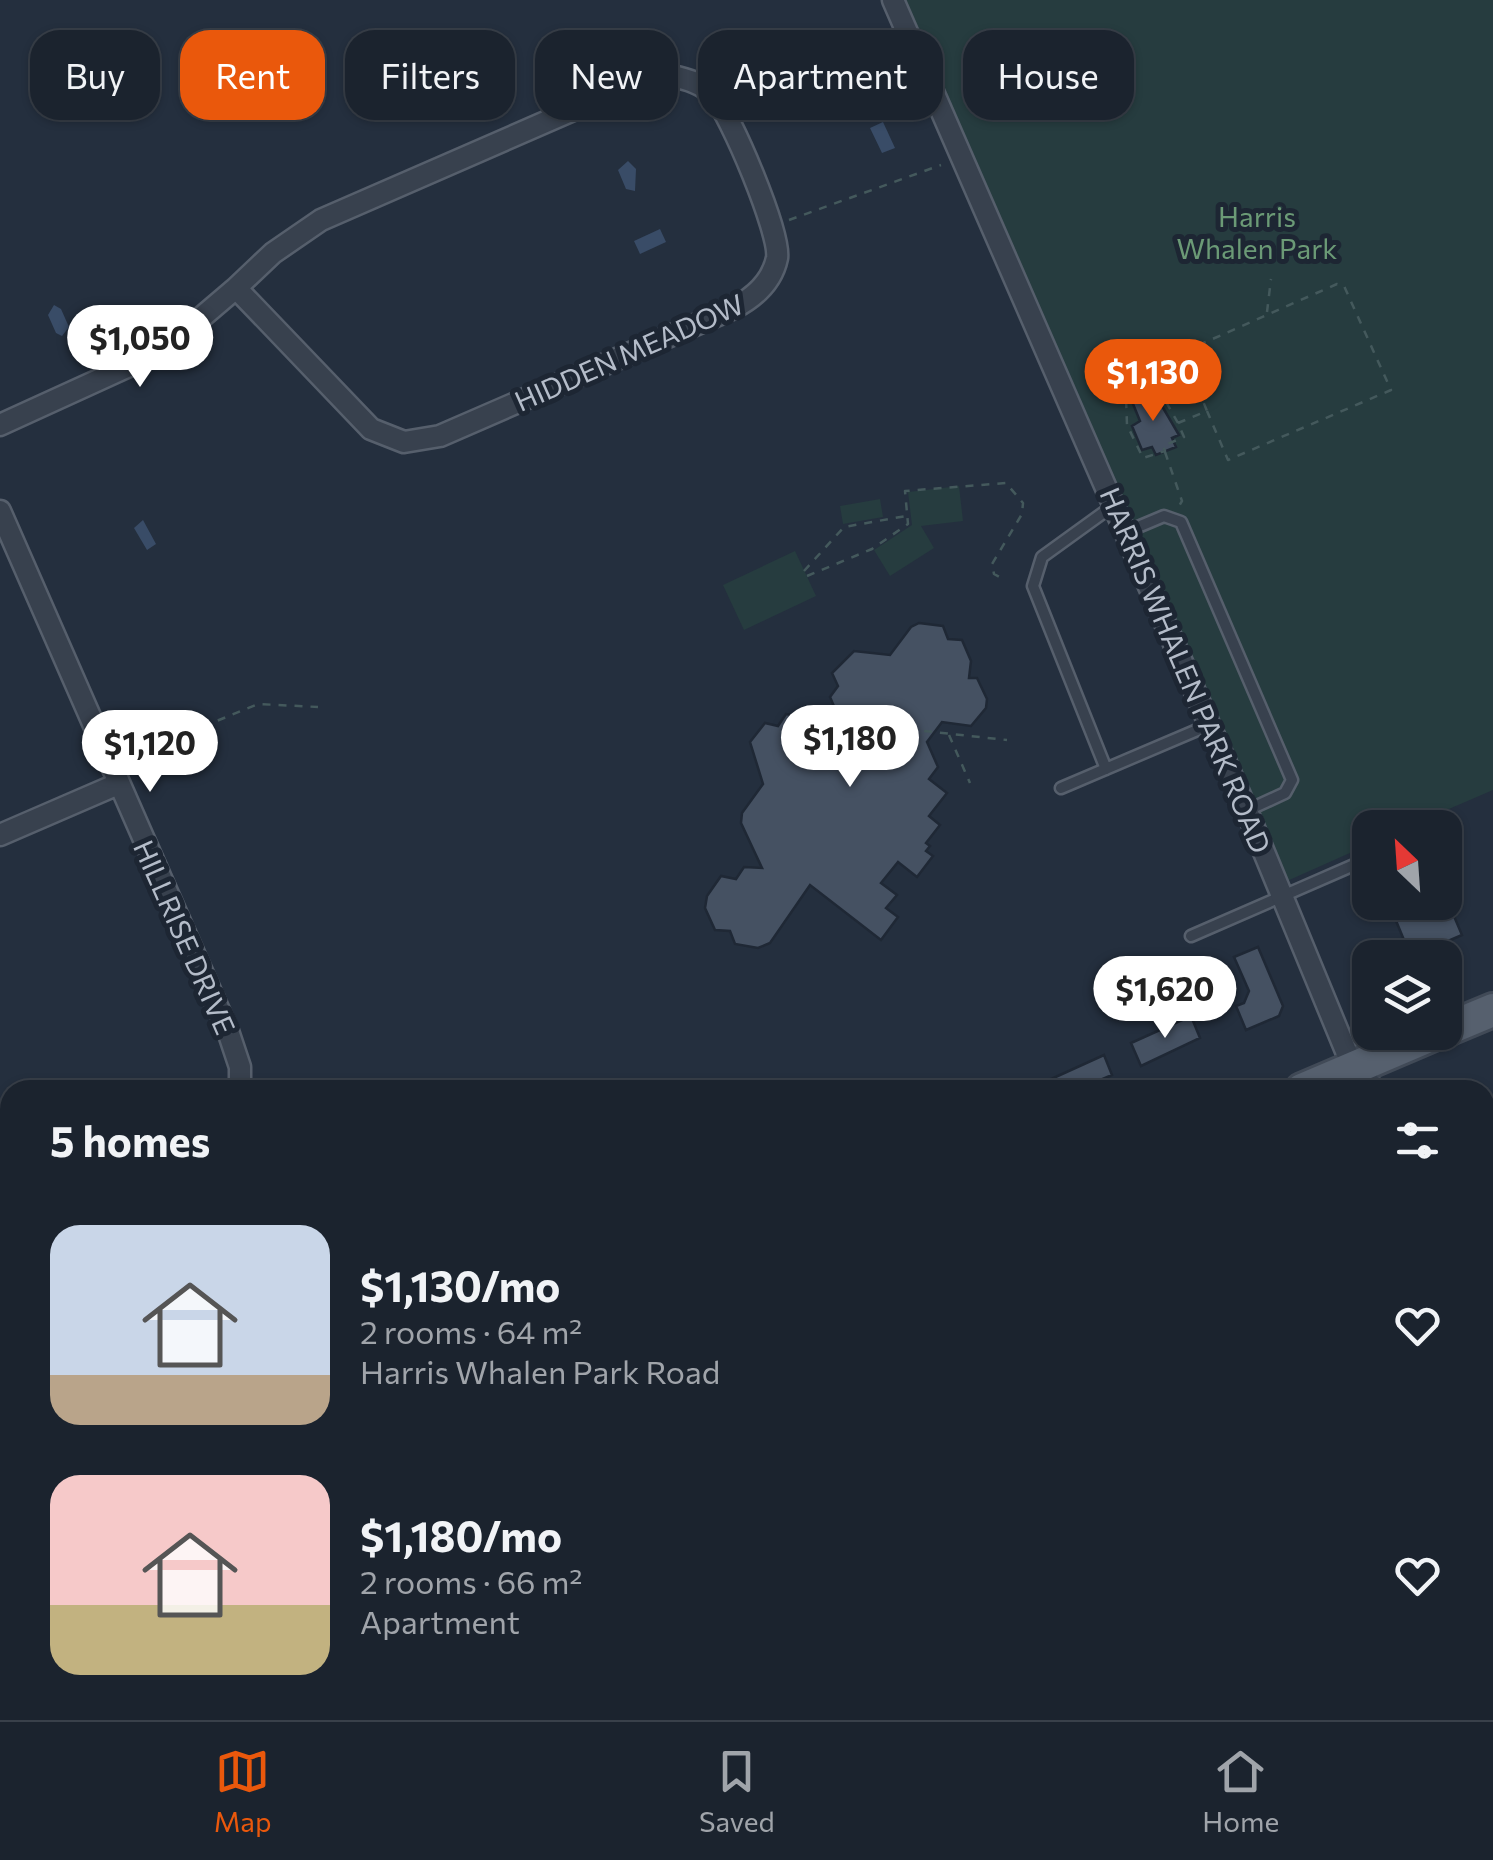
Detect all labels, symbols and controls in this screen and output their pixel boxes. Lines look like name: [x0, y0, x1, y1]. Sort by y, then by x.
chip: Buy: [30, 30, 160, 120]
chip: Rent: [180, 30, 325, 120]
chip: Filters: [345, 30, 515, 120]
chip: New: [535, 30, 678, 120]
chip: Apartment: [698, 30, 943, 120]
chip: House: [963, 30, 1134, 120]
park label: Harris Whalen Park: [1176, 199, 1338, 265]
street label: HIDDEN MEADOW: [509, 286, 749, 418]
pin: $1,050: [59, 305, 221, 390]
text: $1,050: [89, 317, 191, 357]
pin: $1,130: [1072, 339, 1234, 424]
text: $1,130: [1107, 351, 1199, 391]
street label: HARRIS WHALEN PARK ROAD: [1093, 482, 1279, 858]
pin: $1,180: [769, 705, 931, 790]
pin: $1,120: [69, 710, 231, 795]
text: $1,180: [803, 717, 897, 757]
text: $1,120: [104, 722, 196, 762]
north arrow: [1352, 810, 1462, 920]
map controls: [1352, 810, 1462, 1050]
street label: HILLRISE DRIVE: [127, 835, 243, 1039]
button: layers: [1352, 940, 1462, 1050]
pin: $1,620: [1084, 956, 1246, 1041]
text: $1,620: [1115, 968, 1215, 1008]
icon: filters: [1390, 1113, 1445, 1168]
text: 5 homes: [50, 1114, 210, 1166]
text: $1,130/mo: [360, 1259, 560, 1311]
icon: home: [130, 1265, 250, 1385]
icon: heart: [1390, 1298, 1445, 1353]
text: 2 rooms · 64 m²: [360, 1311, 582, 1351]
text: Harris Whalen Park Road: [360, 1351, 720, 1391]
text: $1,180/mo: [360, 1509, 562, 1561]
icon: home: [130, 1515, 250, 1635]
icon: heart: [1390, 1548, 1445, 1603]
text: 2 rooms · 66 m²: [360, 1561, 582, 1601]
text: Apartment: [360, 1601, 520, 1641]
tab: Map: [214, 1744, 272, 1838]
tab: Saved: [699, 1744, 775, 1838]
tab: Home: [1202, 1744, 1279, 1838]

